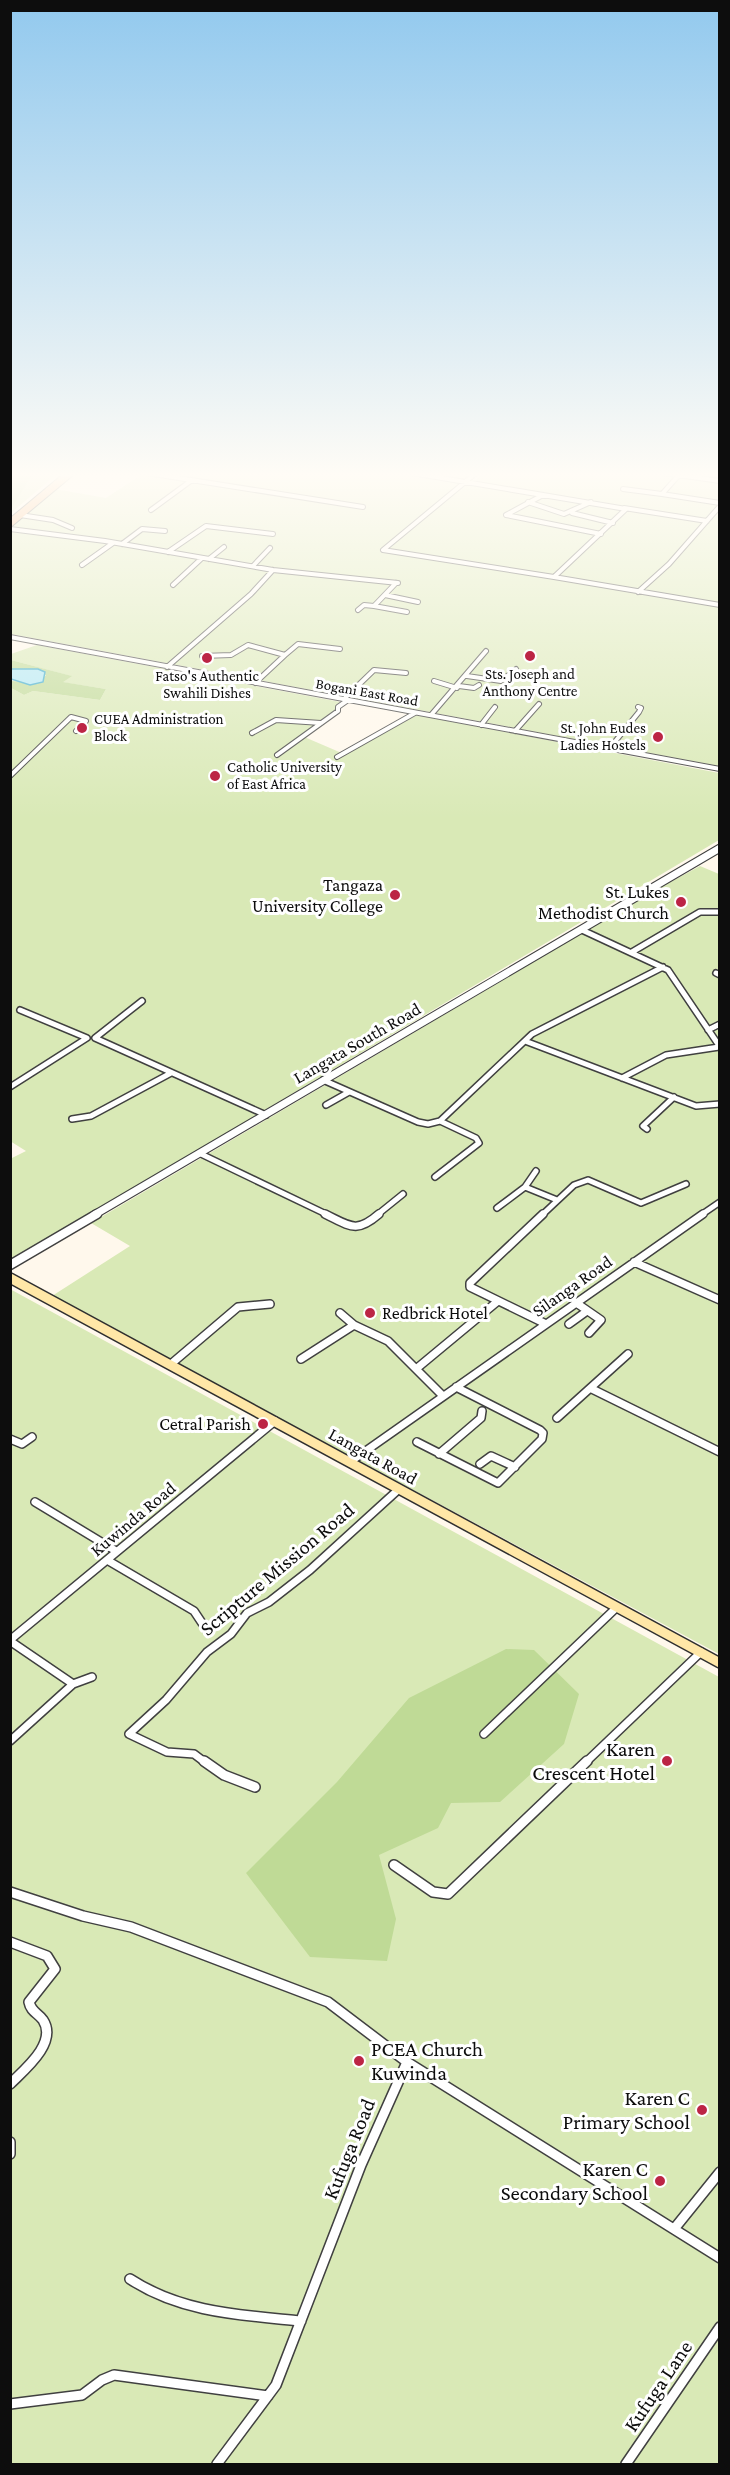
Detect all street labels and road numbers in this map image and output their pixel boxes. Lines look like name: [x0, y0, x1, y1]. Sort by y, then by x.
street label: Bogani East Road: [314, 675, 420, 710]
street label: Langata South Road: [290, 998, 425, 1088]
street label: Silanga Road: [528, 1251, 616, 1321]
street label: Langata Road: [325, 1423, 421, 1489]
street label: Kuwinda Road: [86, 1477, 180, 1560]
street label: Scripture Mission Road: [195, 1497, 359, 1641]
street label: Kufuga Road: [318, 2095, 380, 2203]
street label: Kufuga Lane: [619, 2336, 697, 2436]

